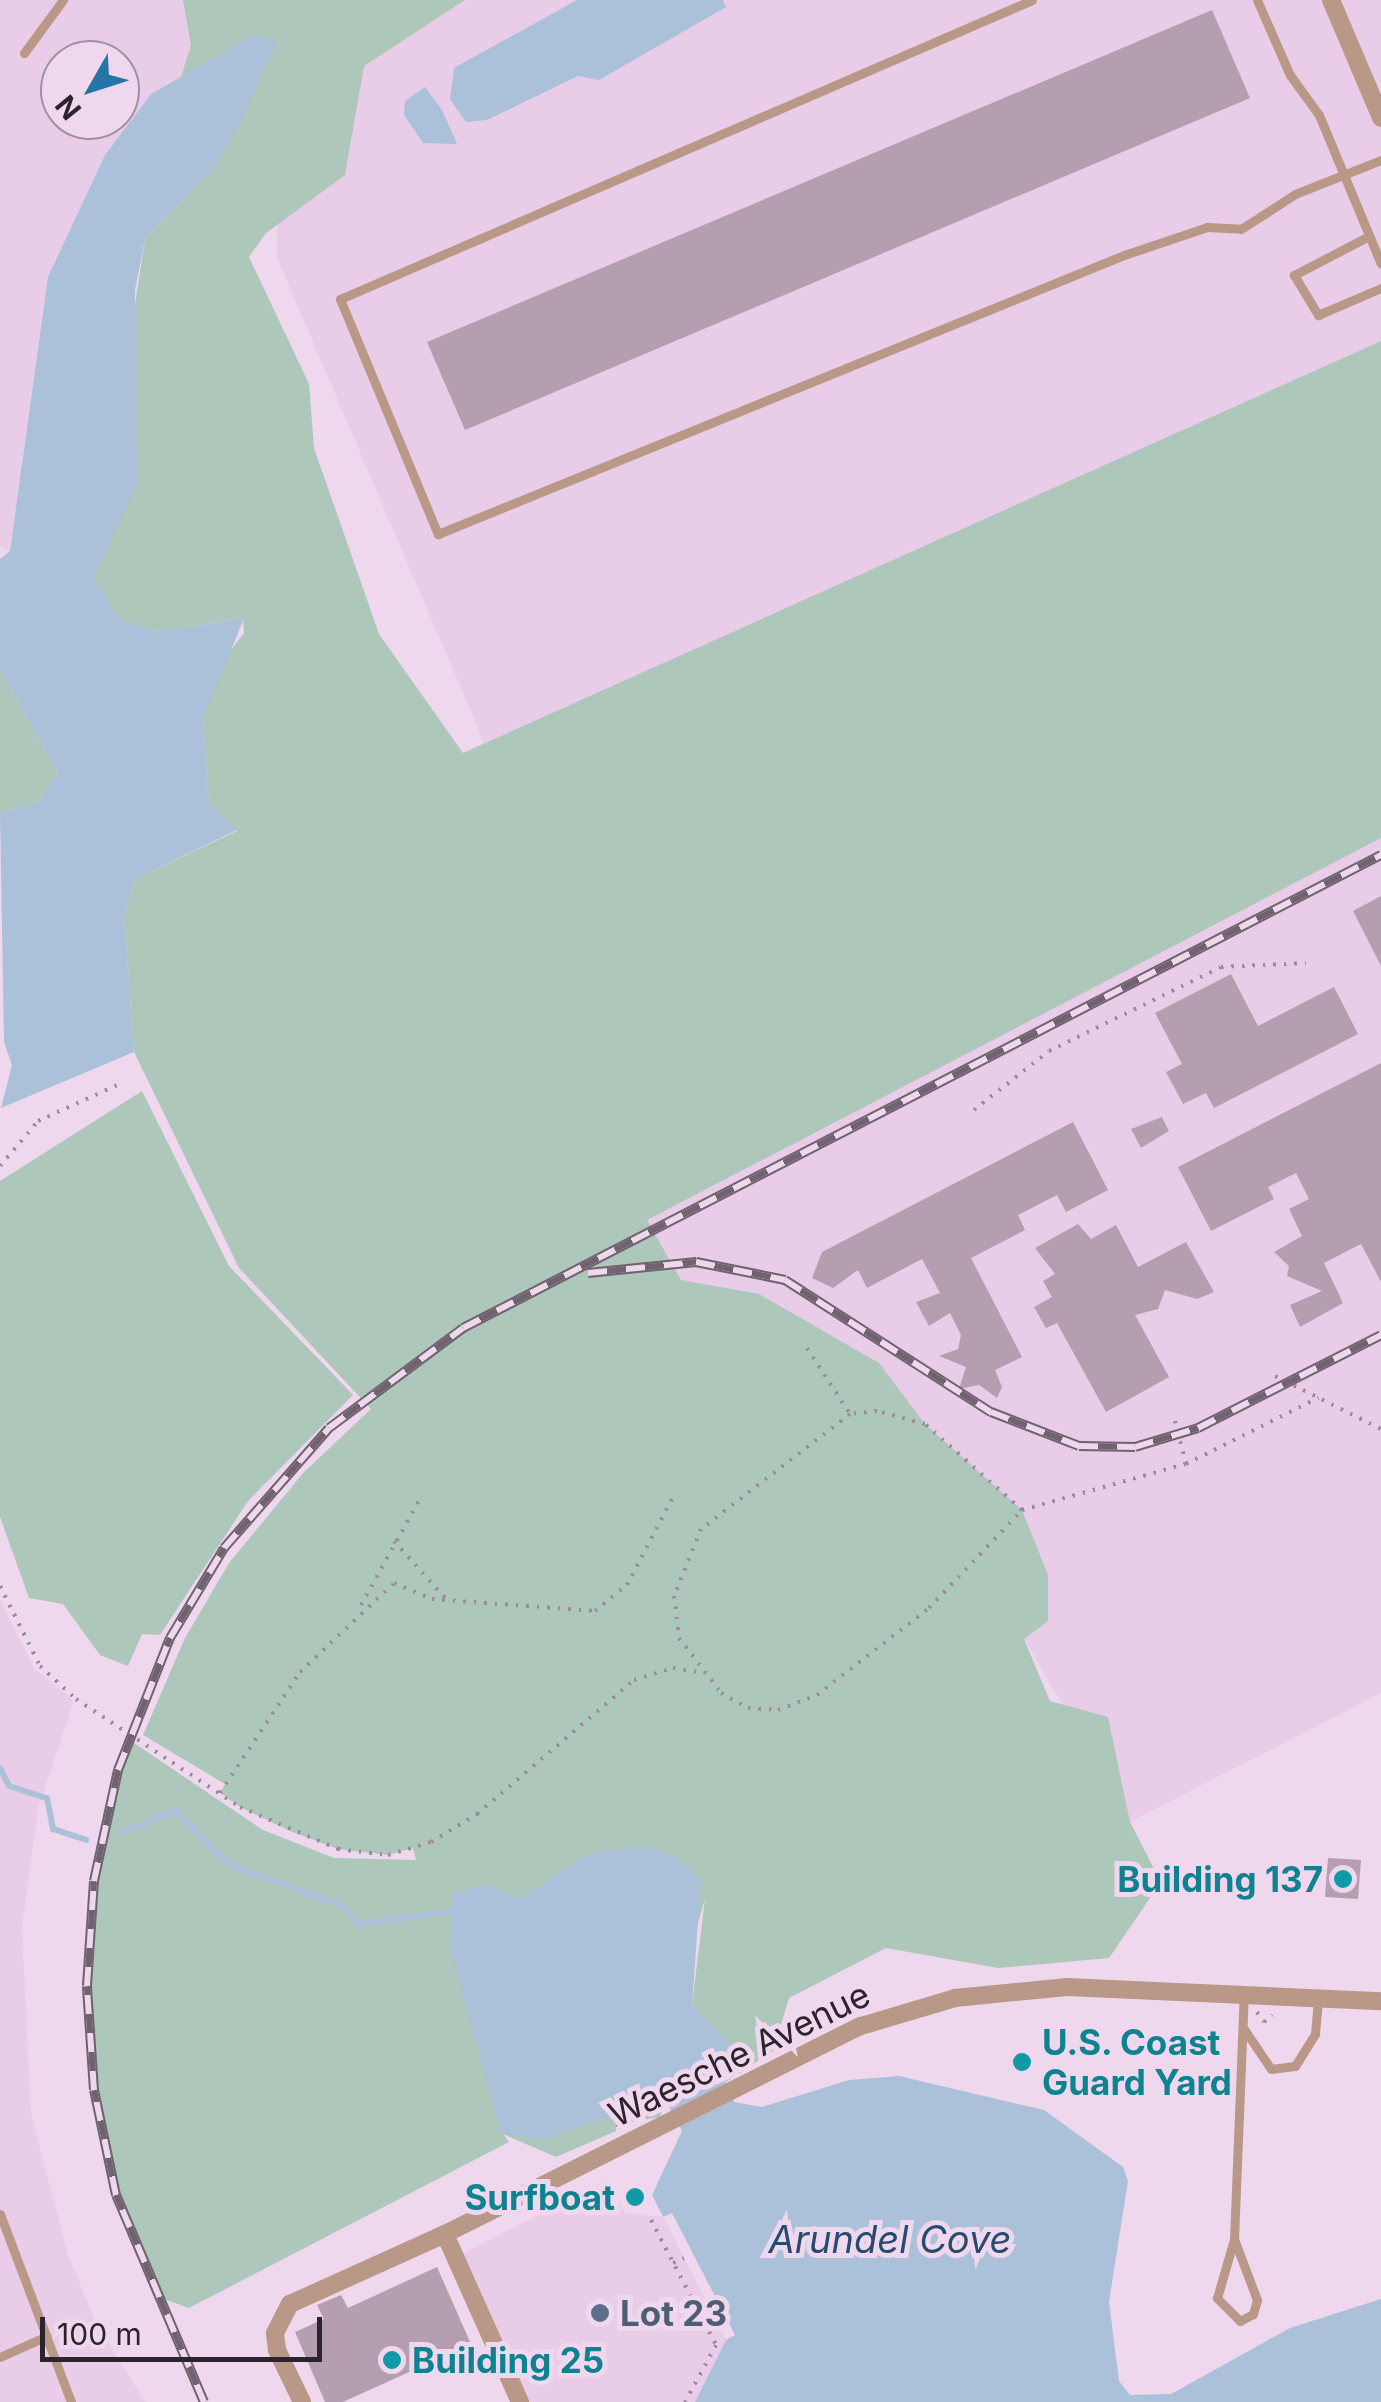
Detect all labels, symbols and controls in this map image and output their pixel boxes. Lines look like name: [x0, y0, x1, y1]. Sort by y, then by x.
north arrow: [40, 40, 140, 140]
text: N: [48, 89, 88, 127]
place label: Building 137: [1117, 1858, 1323, 1900]
marker: Building 137: [1332, 1868, 1354, 1890]
street label: Waesche Avenue: [602, 1973, 876, 2135]
place label: U.S. Coast Guard Yard: [1042, 2021, 1232, 2103]
marker: U.S. Coast Guard Yard: [1011, 2051, 1033, 2073]
place label: Surfboat: [464, 2176, 615, 2218]
marker: Surfboat: [624, 2186, 646, 2208]
water label: Arundel Cove: [769, 2217, 1011, 2263]
place label: Lot 23: [620, 2292, 727, 2334]
scale bar: [45, 2297, 328, 2359]
marker: Lot 23: [589, 2302, 611, 2324]
text: 100 m: [57, 2316, 142, 2352]
place label: Building 25: [412, 2339, 604, 2381]
marker: Building 25: [381, 2349, 403, 2371]

